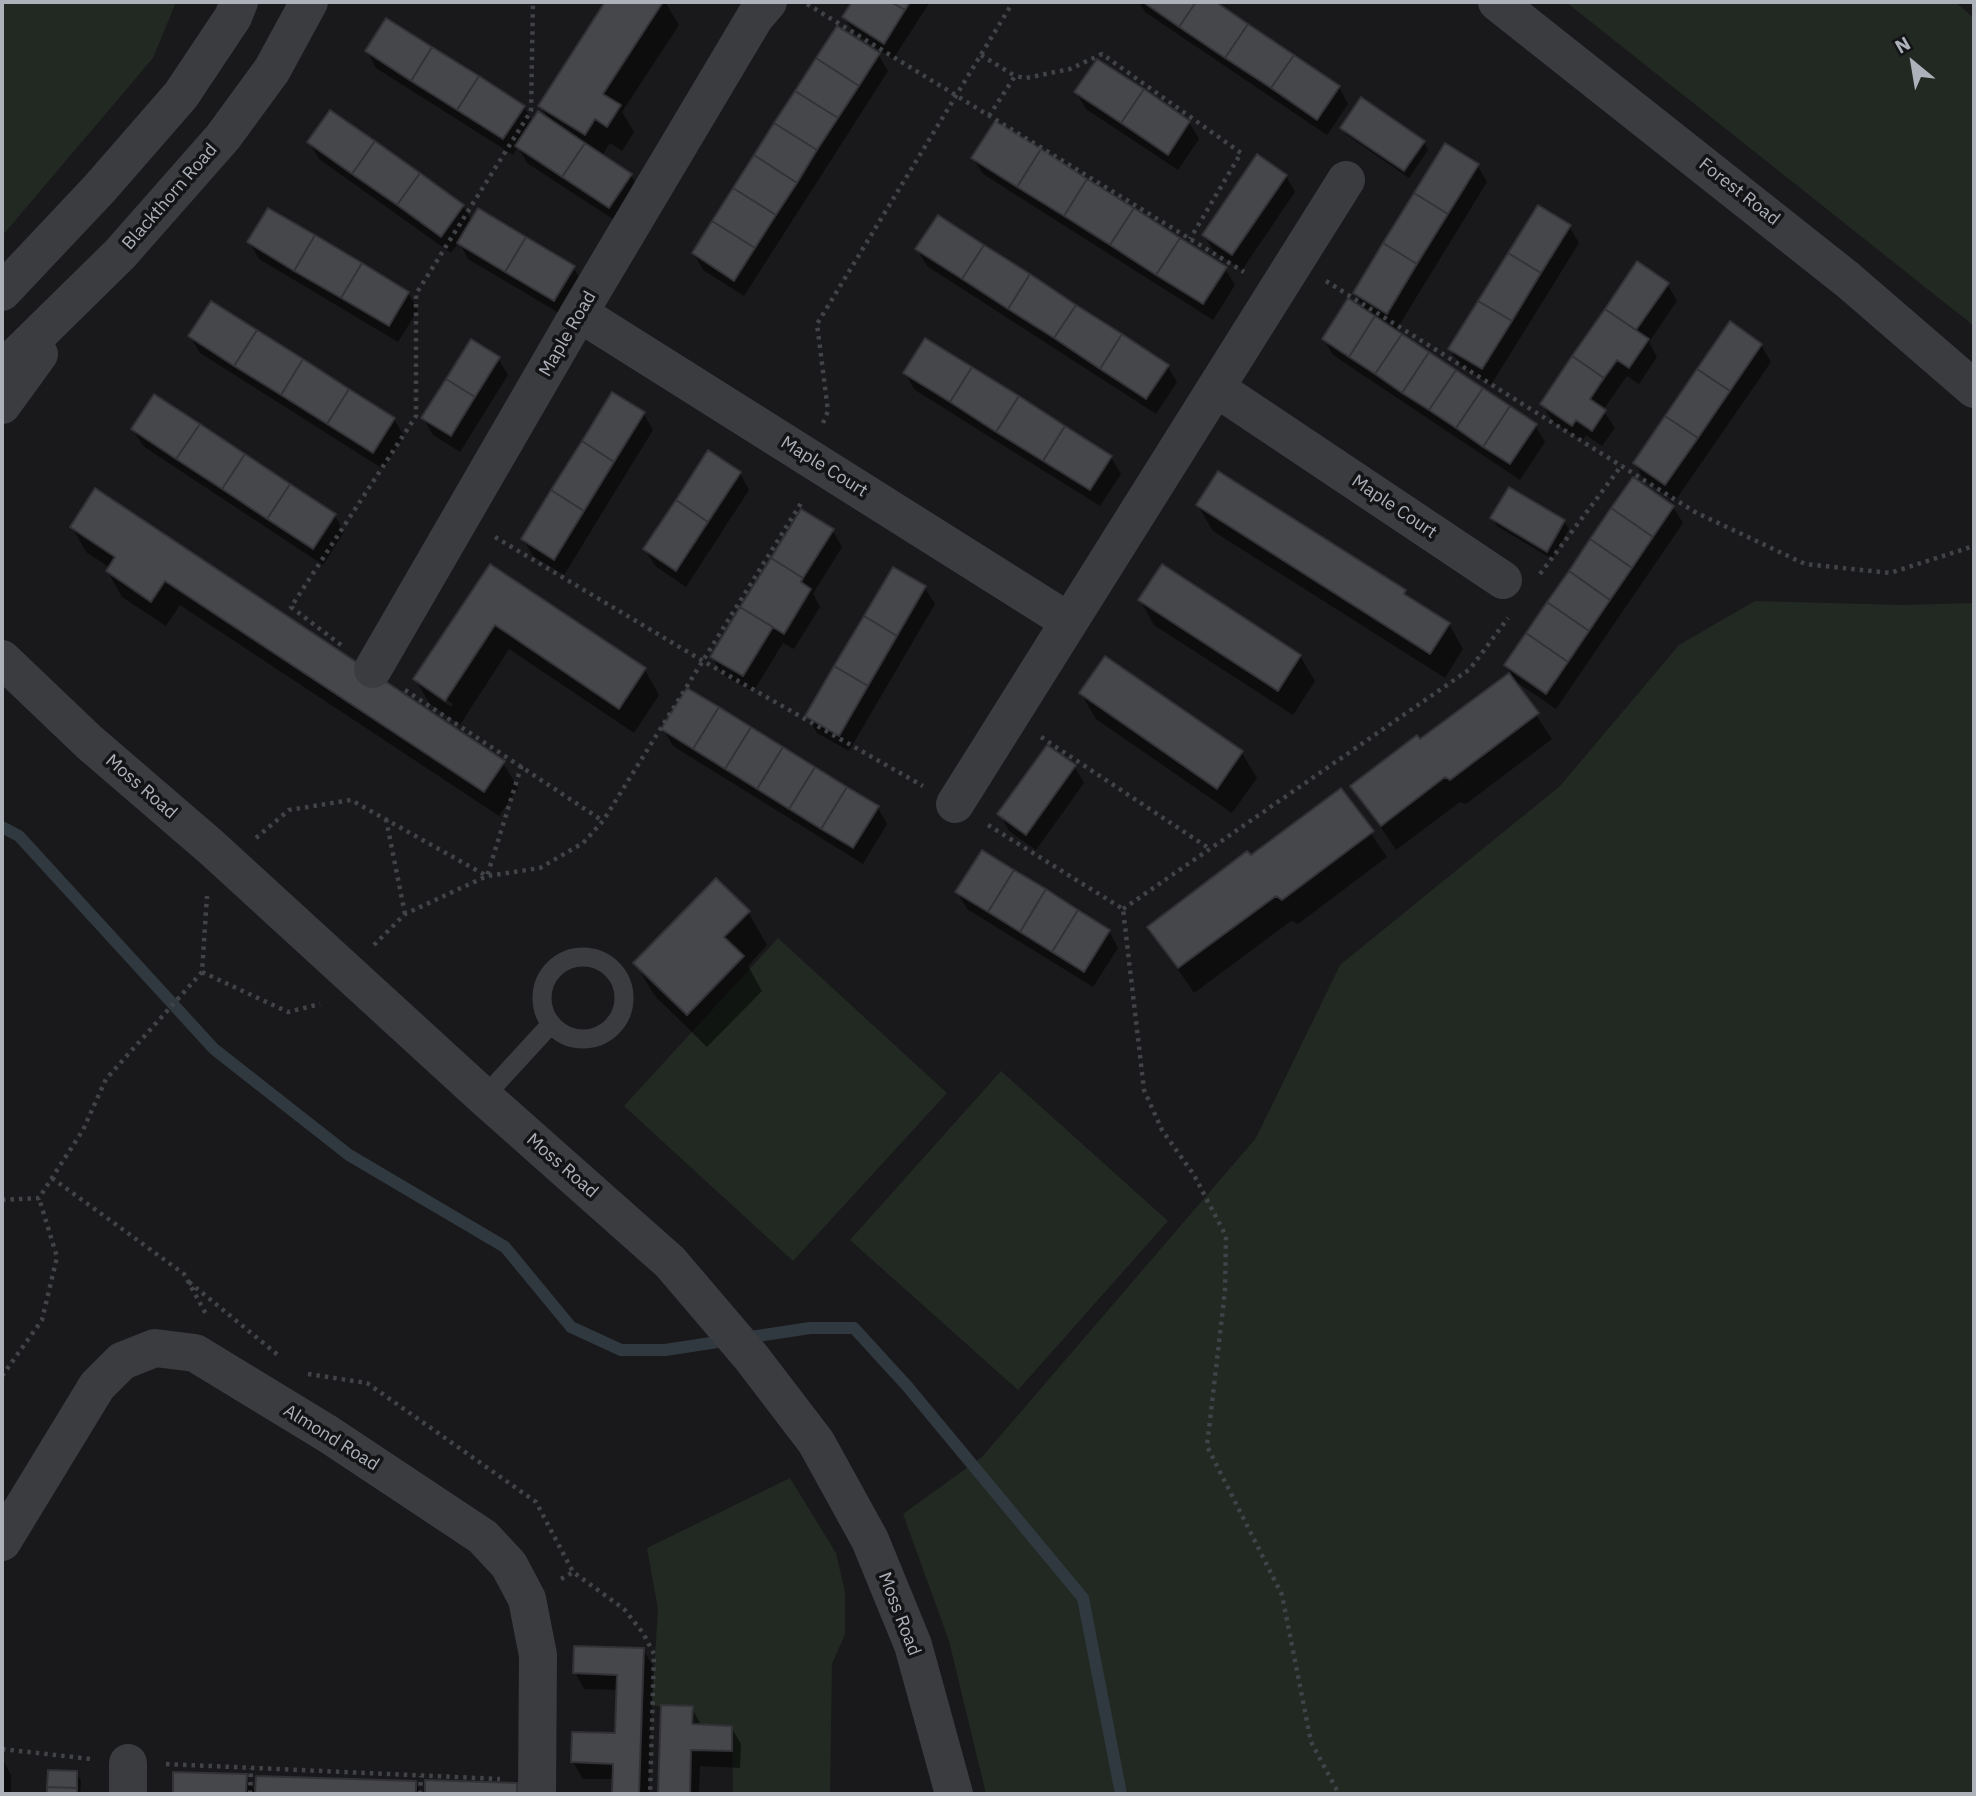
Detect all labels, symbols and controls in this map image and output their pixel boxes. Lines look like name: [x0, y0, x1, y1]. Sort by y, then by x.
north arrow: [1878, 28, 1948, 98]
text: N: [1891, 31, 1914, 59]
street label: Blackthorn Road: [118, 139, 222, 255]
street label: Forest Road: [1694, 154, 1784, 230]
street label: Maple Road: [535, 287, 601, 381]
street label: Maple Court: [777, 432, 871, 502]
street label: Maple Court: [1347, 471, 1441, 543]
street label: Moss Road: [101, 750, 181, 824]
street label: Moss Road: [522, 1129, 602, 1203]
street label: Almond Road: [279, 1400, 383, 1476]
street label: Moss Road: [873, 1569, 925, 1659]

